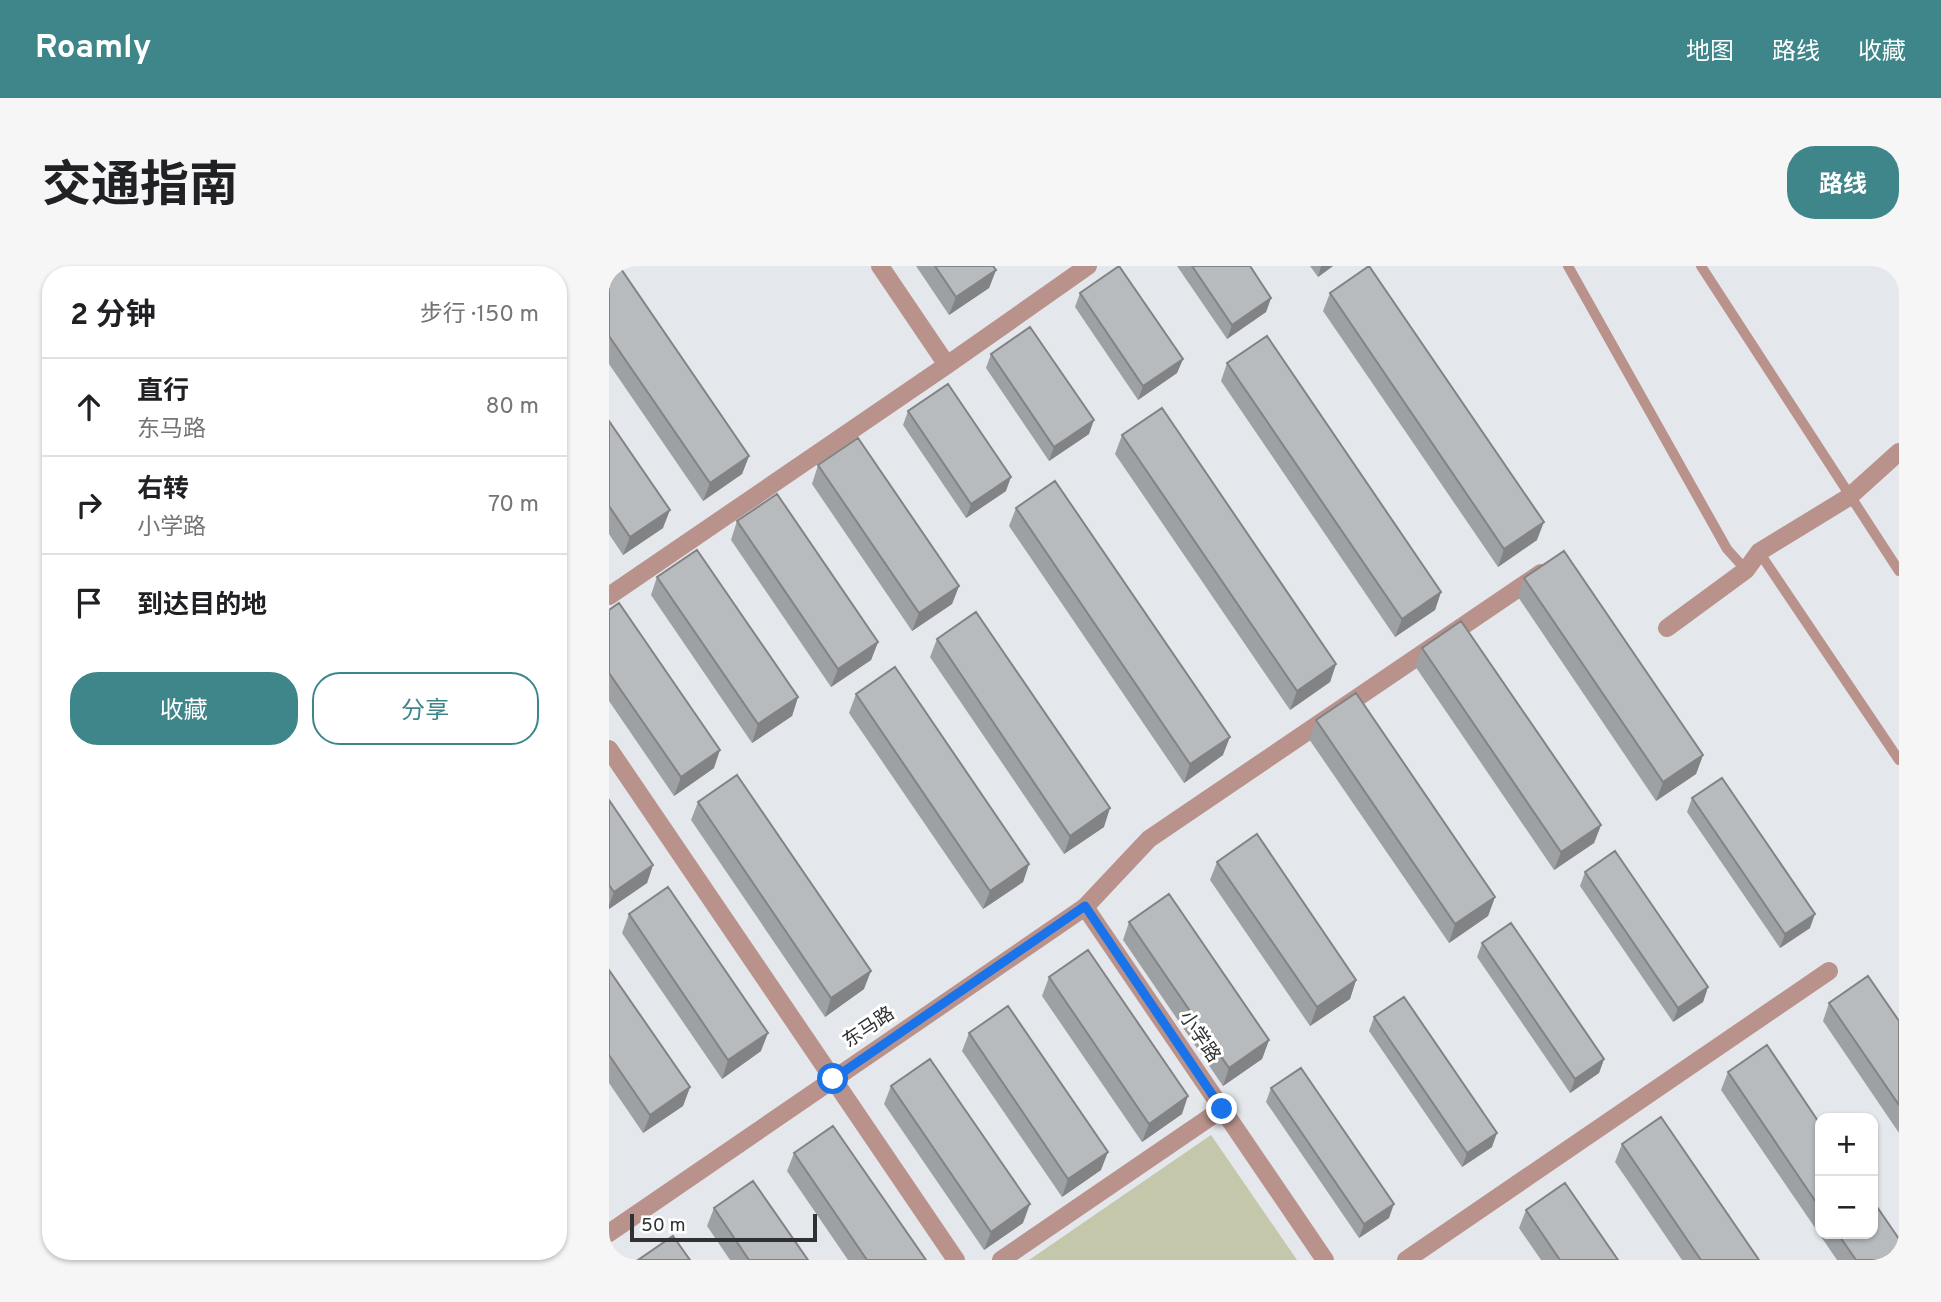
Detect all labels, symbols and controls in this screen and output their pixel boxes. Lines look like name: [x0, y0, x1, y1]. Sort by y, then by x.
text: Roamly: [35, 28, 151, 70]
text: 地图: [1686, 38, 1734, 68]
text: 路线: [1772, 38, 1820, 68]
text: 收藏: [1858, 38, 1906, 68]
button: 路线: [1787, 146, 1899, 219]
text: 交通指南: [42, 158, 238, 220]
text: 2 分钟: [70, 298, 156, 335]
text: 步行 · 150 m: [420, 301, 539, 330]
text: 直行: [137, 376, 189, 409]
icon: ahead: [70, 388, 108, 426]
text: 80 m: [486, 393, 539, 422]
text: 东马路: [137, 416, 206, 445]
text: 右转: [137, 474, 189, 507]
icon: right: [70, 486, 108, 524]
text: 70 m: [488, 491, 539, 520]
text: 小学路: [137, 514, 206, 543]
icon: arrive: [70, 584, 108, 622]
text: 到达目的地: [137, 590, 267, 623]
button: 收藏: [70, 672, 298, 745]
button: 分享: [312, 672, 539, 745]
street label: 东马路: [839, 1002, 899, 1054]
street label: 小学路: [1173, 1007, 1225, 1067]
route start: [817, 1063, 848, 1094]
route end: [1206, 1093, 1237, 1124]
map controls: [1815, 1113, 1878, 1239]
button: +: [1815, 1113, 1878, 1176]
button: −: [1815, 1176, 1878, 1239]
scale bar: [630, 1211, 817, 1243]
text: 50 m: [641, 1214, 686, 1238]

